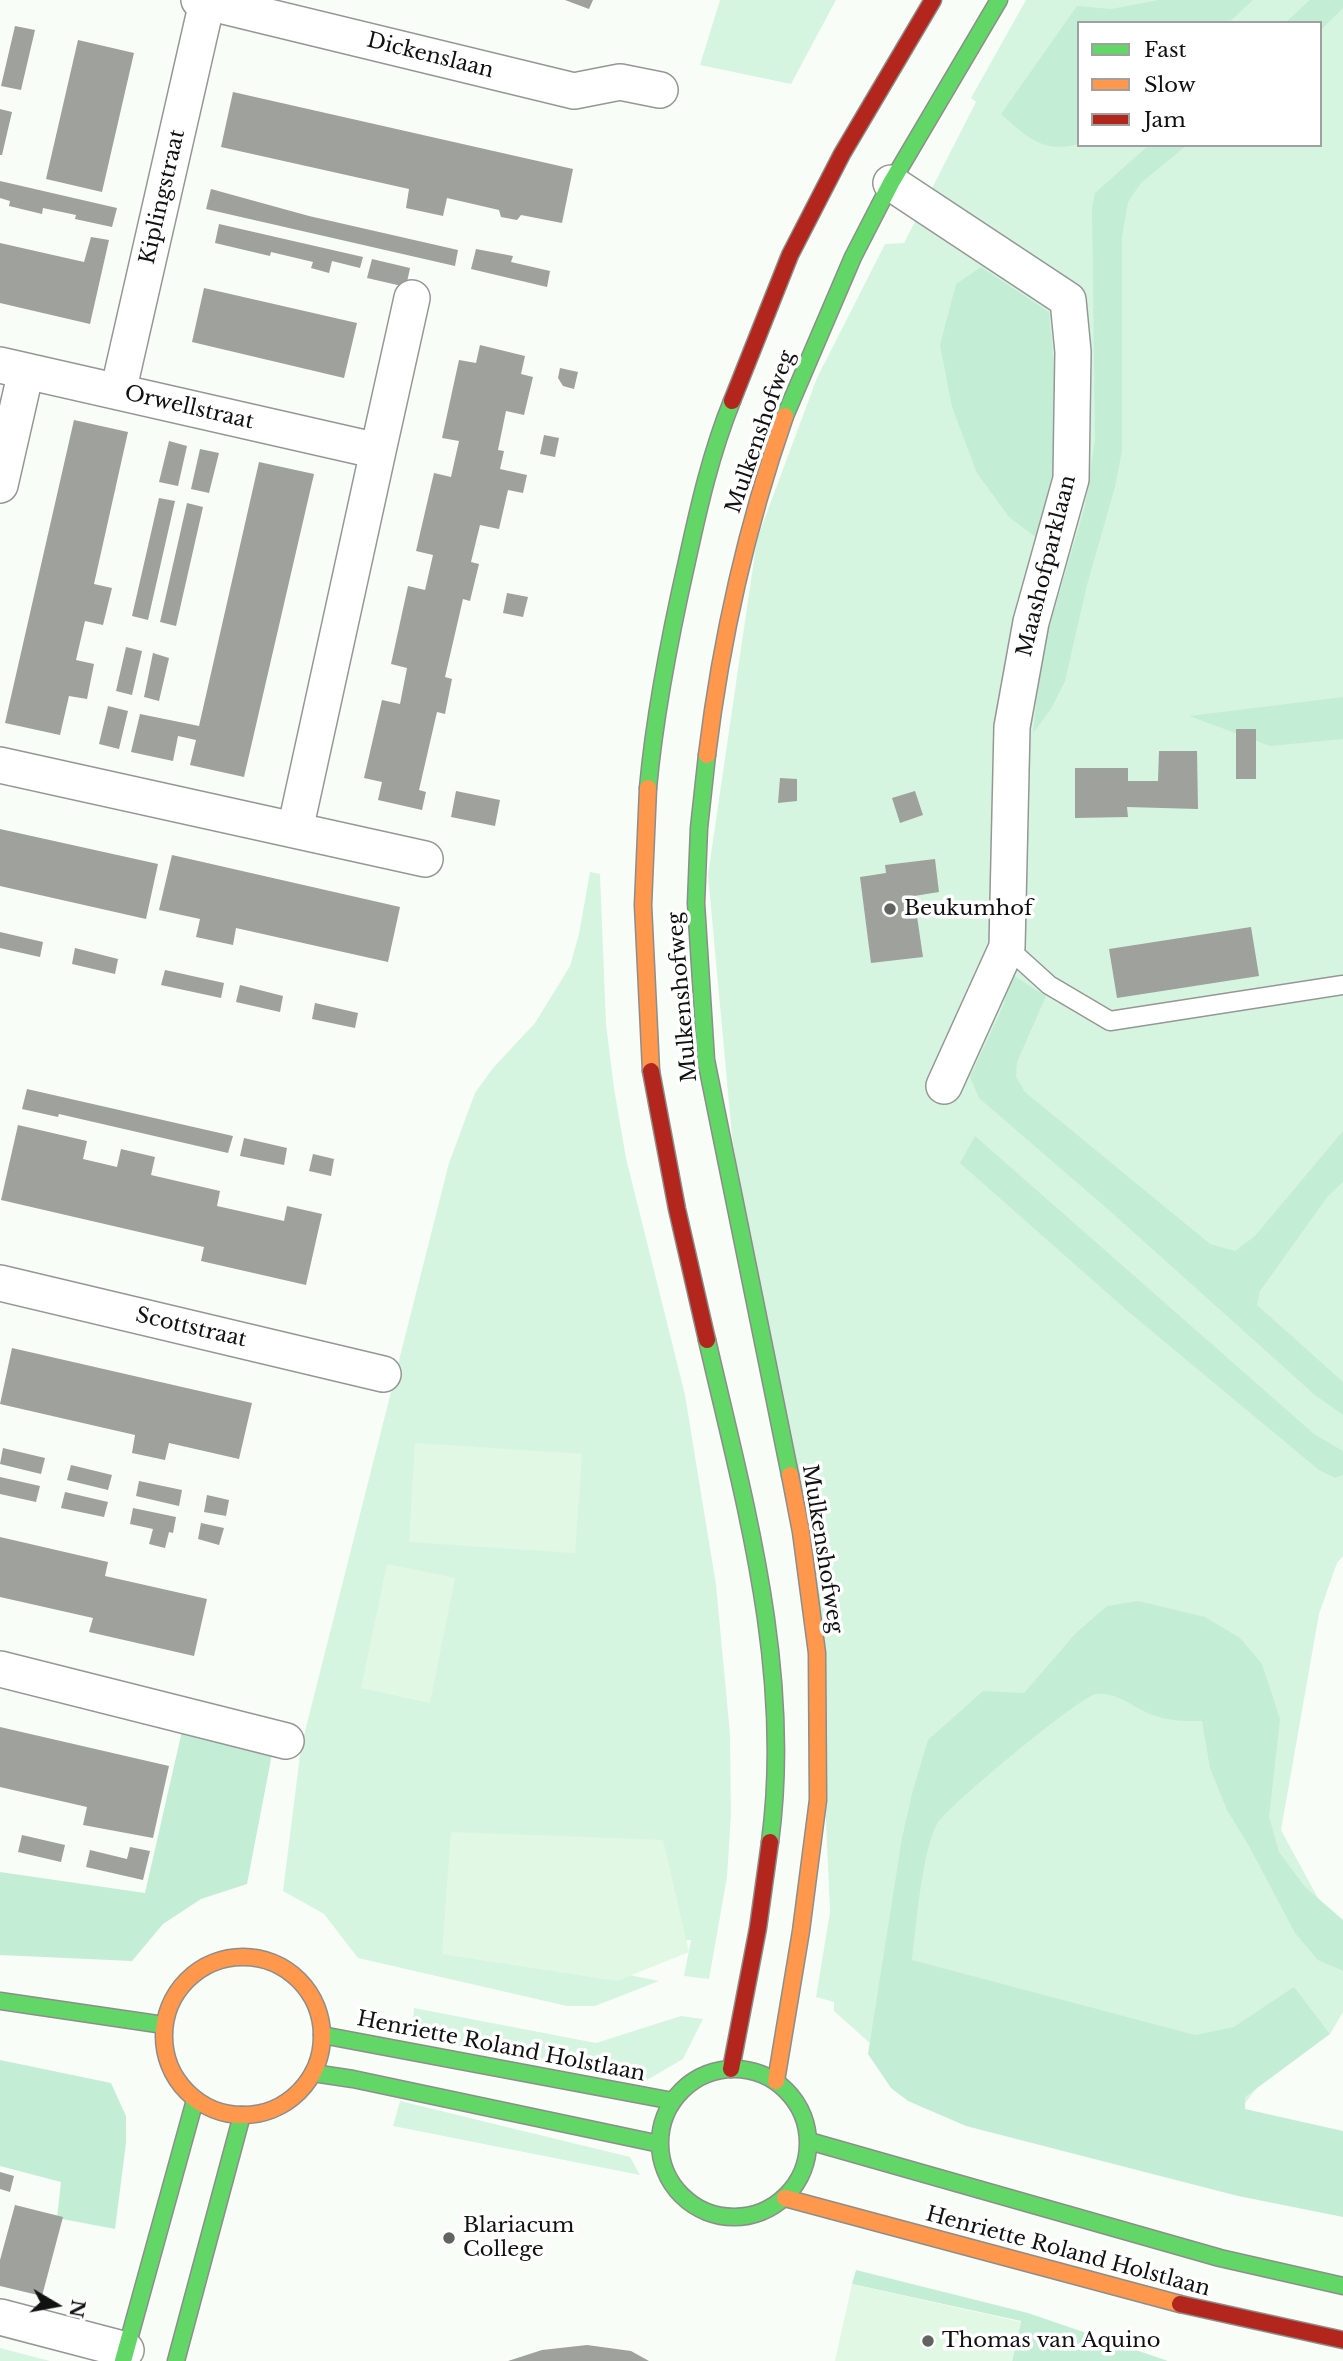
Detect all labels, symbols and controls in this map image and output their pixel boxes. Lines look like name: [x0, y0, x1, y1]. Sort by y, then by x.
legend: [1077, 21, 1322, 147]
street label: Dickenslaan: [364, 28, 496, 84]
text: Fast: [1144, 37, 1186, 63]
text: Slow: [1144, 72, 1196, 98]
text: Jam: [1144, 107, 1186, 133]
street label: Kiplingstraat: [135, 127, 191, 267]
street label: Mulkenshofweg: [721, 347, 801, 517]
street label: Orwellstraat: [122, 381, 256, 435]
street label: Maashofparklaan: [1012, 473, 1082, 659]
place label: Beukumhof: [904, 896, 1033, 922]
marker: Beukumhof: [882, 901, 898, 917]
street label: Mulkenshofweg: [663, 911, 703, 1083]
street label: Scottstraat: [133, 1303, 249, 1353]
street label: Mulkenshofweg: [796, 1463, 848, 1635]
street label: Henriette Roland Holstlaan: [355, 2007, 647, 2087]
street label: Henriette Roland Holstlaan: [923, 2202, 1213, 2302]
place label: Blariacum College: [463, 2213, 574, 2263]
marker: Blariacum College: [441, 2230, 457, 2246]
north arrow: [21, 2270, 91, 2340]
text: N: [64, 2298, 90, 2320]
place label: Thomas van Aquino: [942, 2328, 1161, 2354]
marker: Thomas van Aquino: [920, 2333, 936, 2349]

